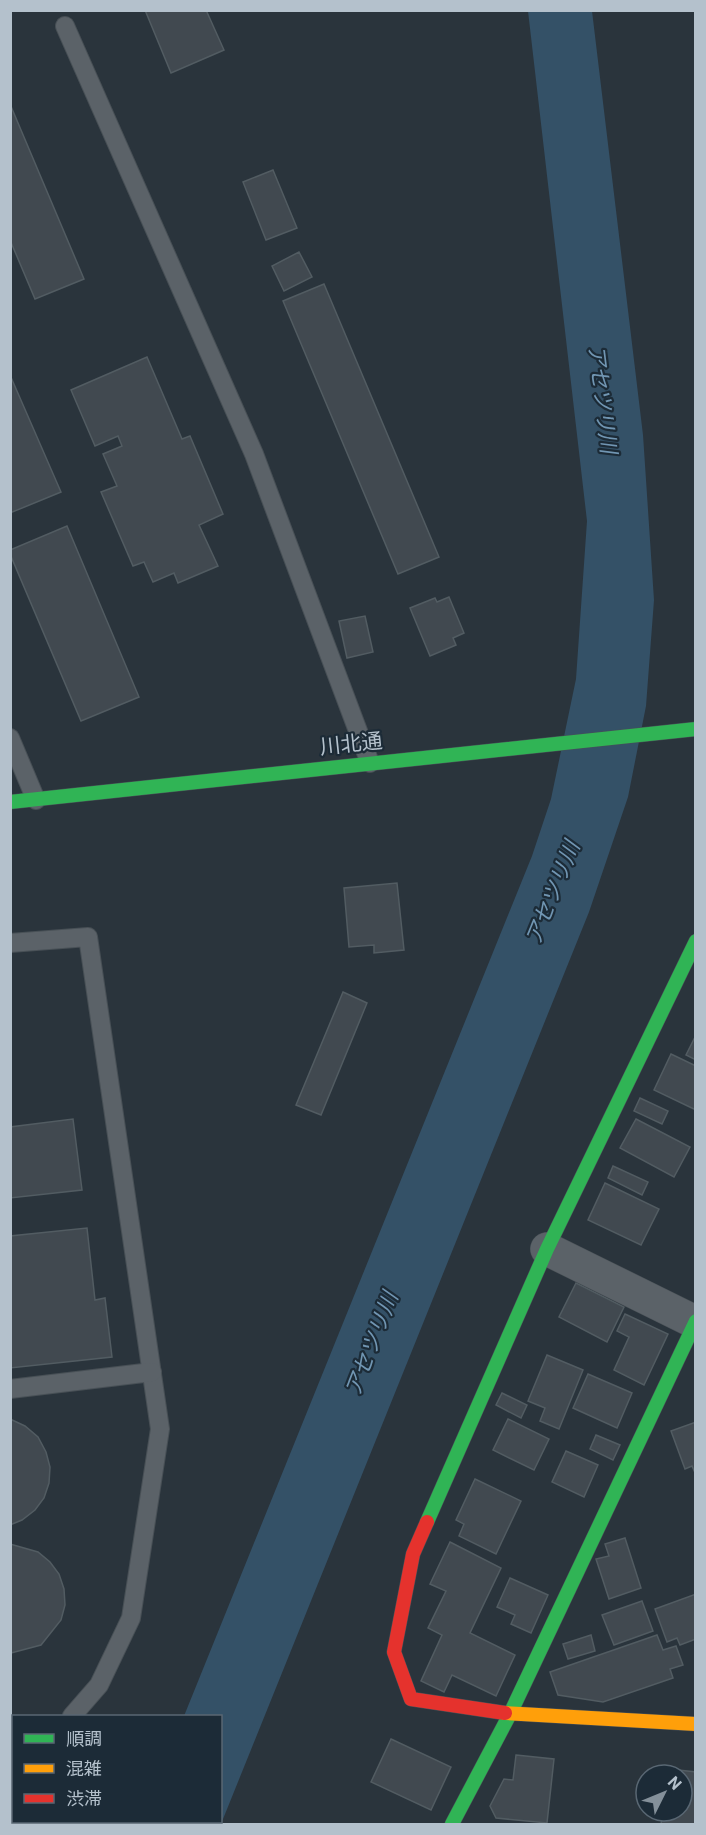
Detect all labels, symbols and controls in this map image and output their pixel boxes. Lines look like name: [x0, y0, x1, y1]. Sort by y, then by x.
water label: アセツリ川: [583, 343, 622, 457]
street label: 川北通: [318, 729, 384, 759]
water label: アセツリ川: [520, 836, 585, 949]
water label: アセツリ川: [340, 1287, 403, 1400]
legend: [12, 1715, 222, 1823]
text: 順調: [66, 1728, 102, 1749]
text: 混雑: [66, 1758, 102, 1779]
north arrow: [634, 1763, 694, 1823]
text: N: [664, 1773, 685, 1794]
text: 渋滞: [66, 1788, 102, 1809]

